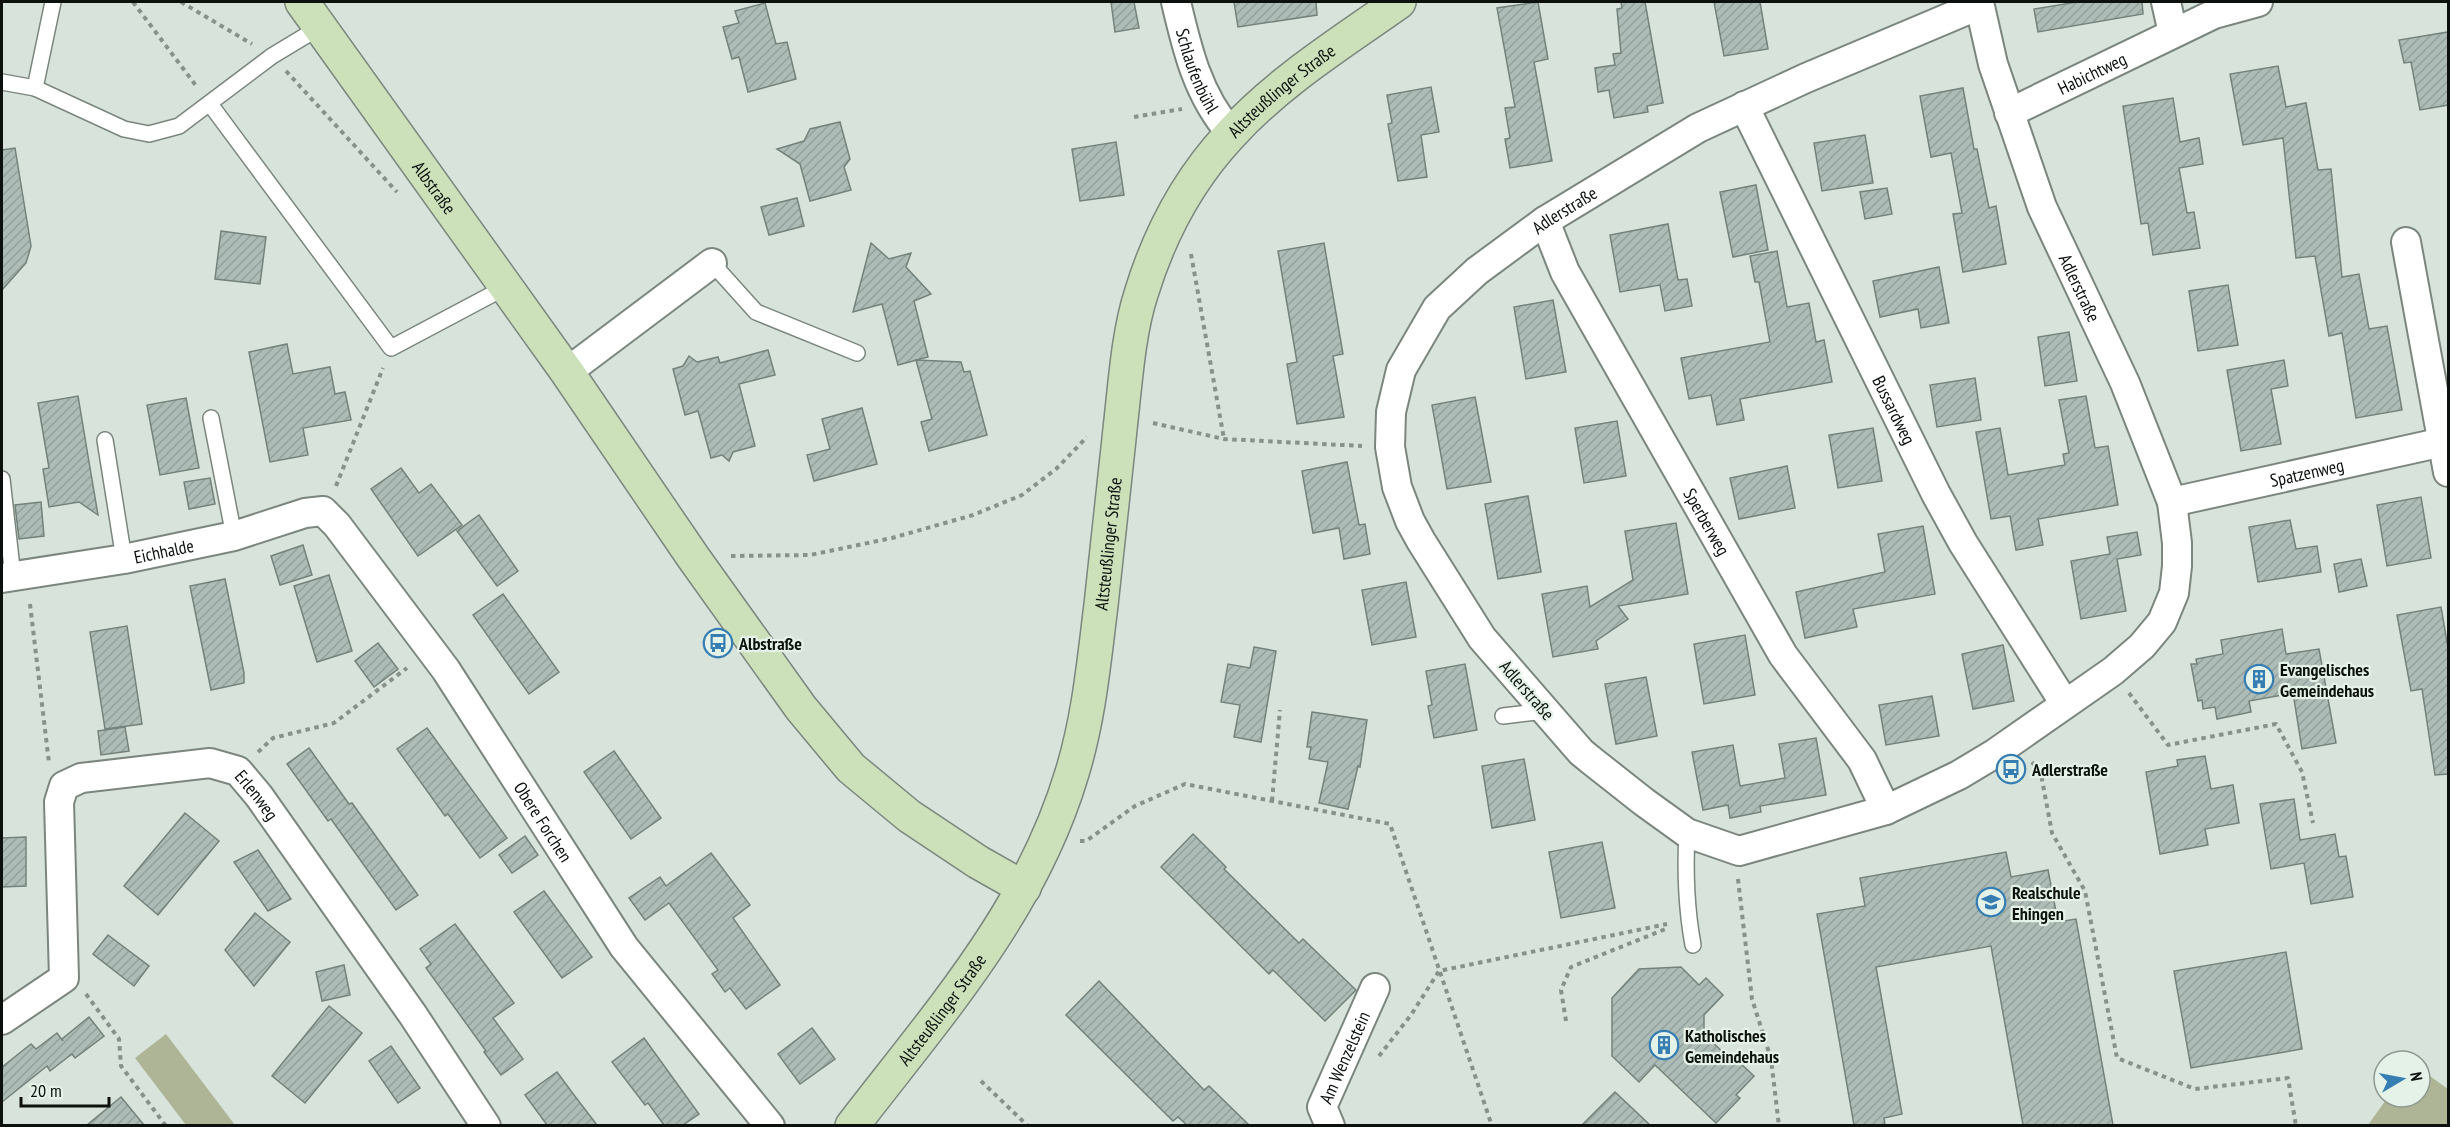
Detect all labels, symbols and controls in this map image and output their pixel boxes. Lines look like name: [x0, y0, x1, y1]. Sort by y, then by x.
street label: Schlaufenbühl: [1171, 26, 1225, 118]
street label: Altsteußlinger Straße: [1222, 39, 1339, 142]
street label: Habichtweg: [2054, 47, 2130, 99]
street label: Albstraße: [408, 156, 462, 218]
street label: Adlerstraße: [1527, 181, 1601, 239]
street label: Adlerstraße: [2054, 250, 2106, 325]
street label: Bussardweg: [1868, 372, 1921, 448]
street label: Spatzenweg: [2268, 453, 2346, 491]
street label: Altsteußlinger Straße: [1089, 476, 1126, 612]
street label: Sperberweg: [1679, 484, 1735, 559]
street label: Eichhalde: [132, 533, 196, 568]
bus stop icon: Albstraße: [702, 627, 734, 659]
place label: Albstraße: [738, 632, 802, 655]
street label: Adlerstraße: [1495, 655, 1559, 725]
place label: Evangelisches Gemeindehaus: [2280, 658, 2374, 702]
building icon: Evangelisches Gemeindehaus: [2243, 663, 2275, 695]
bus stop icon: Adlerstraße: [1995, 753, 2027, 785]
place label: Adlerstraße: [2031, 758, 2108, 781]
street label: Erlenweg: [230, 765, 284, 824]
street label: Obere Forchen: [509, 777, 578, 866]
place label: Realschule Ehingen: [2012, 881, 2081, 925]
school or university icon: Realschule Ehingen: [1975, 886, 2007, 918]
street label: Altsteußlinger Straße: [892, 949, 991, 1070]
street label: Am Wenzelstein: [1314, 1008, 1375, 1107]
place label: Katholisches Gemeindehaus: [1685, 1024, 1779, 1068]
building icon: Katholisches Gemeindehaus: [1648, 1029, 1680, 1061]
north arrow: [2372, 1049, 2432, 1109]
scale bar: [21, 1070, 110, 1108]
text: N: [2406, 1070, 2427, 1082]
text: 20 m: [30, 1079, 62, 1102]

